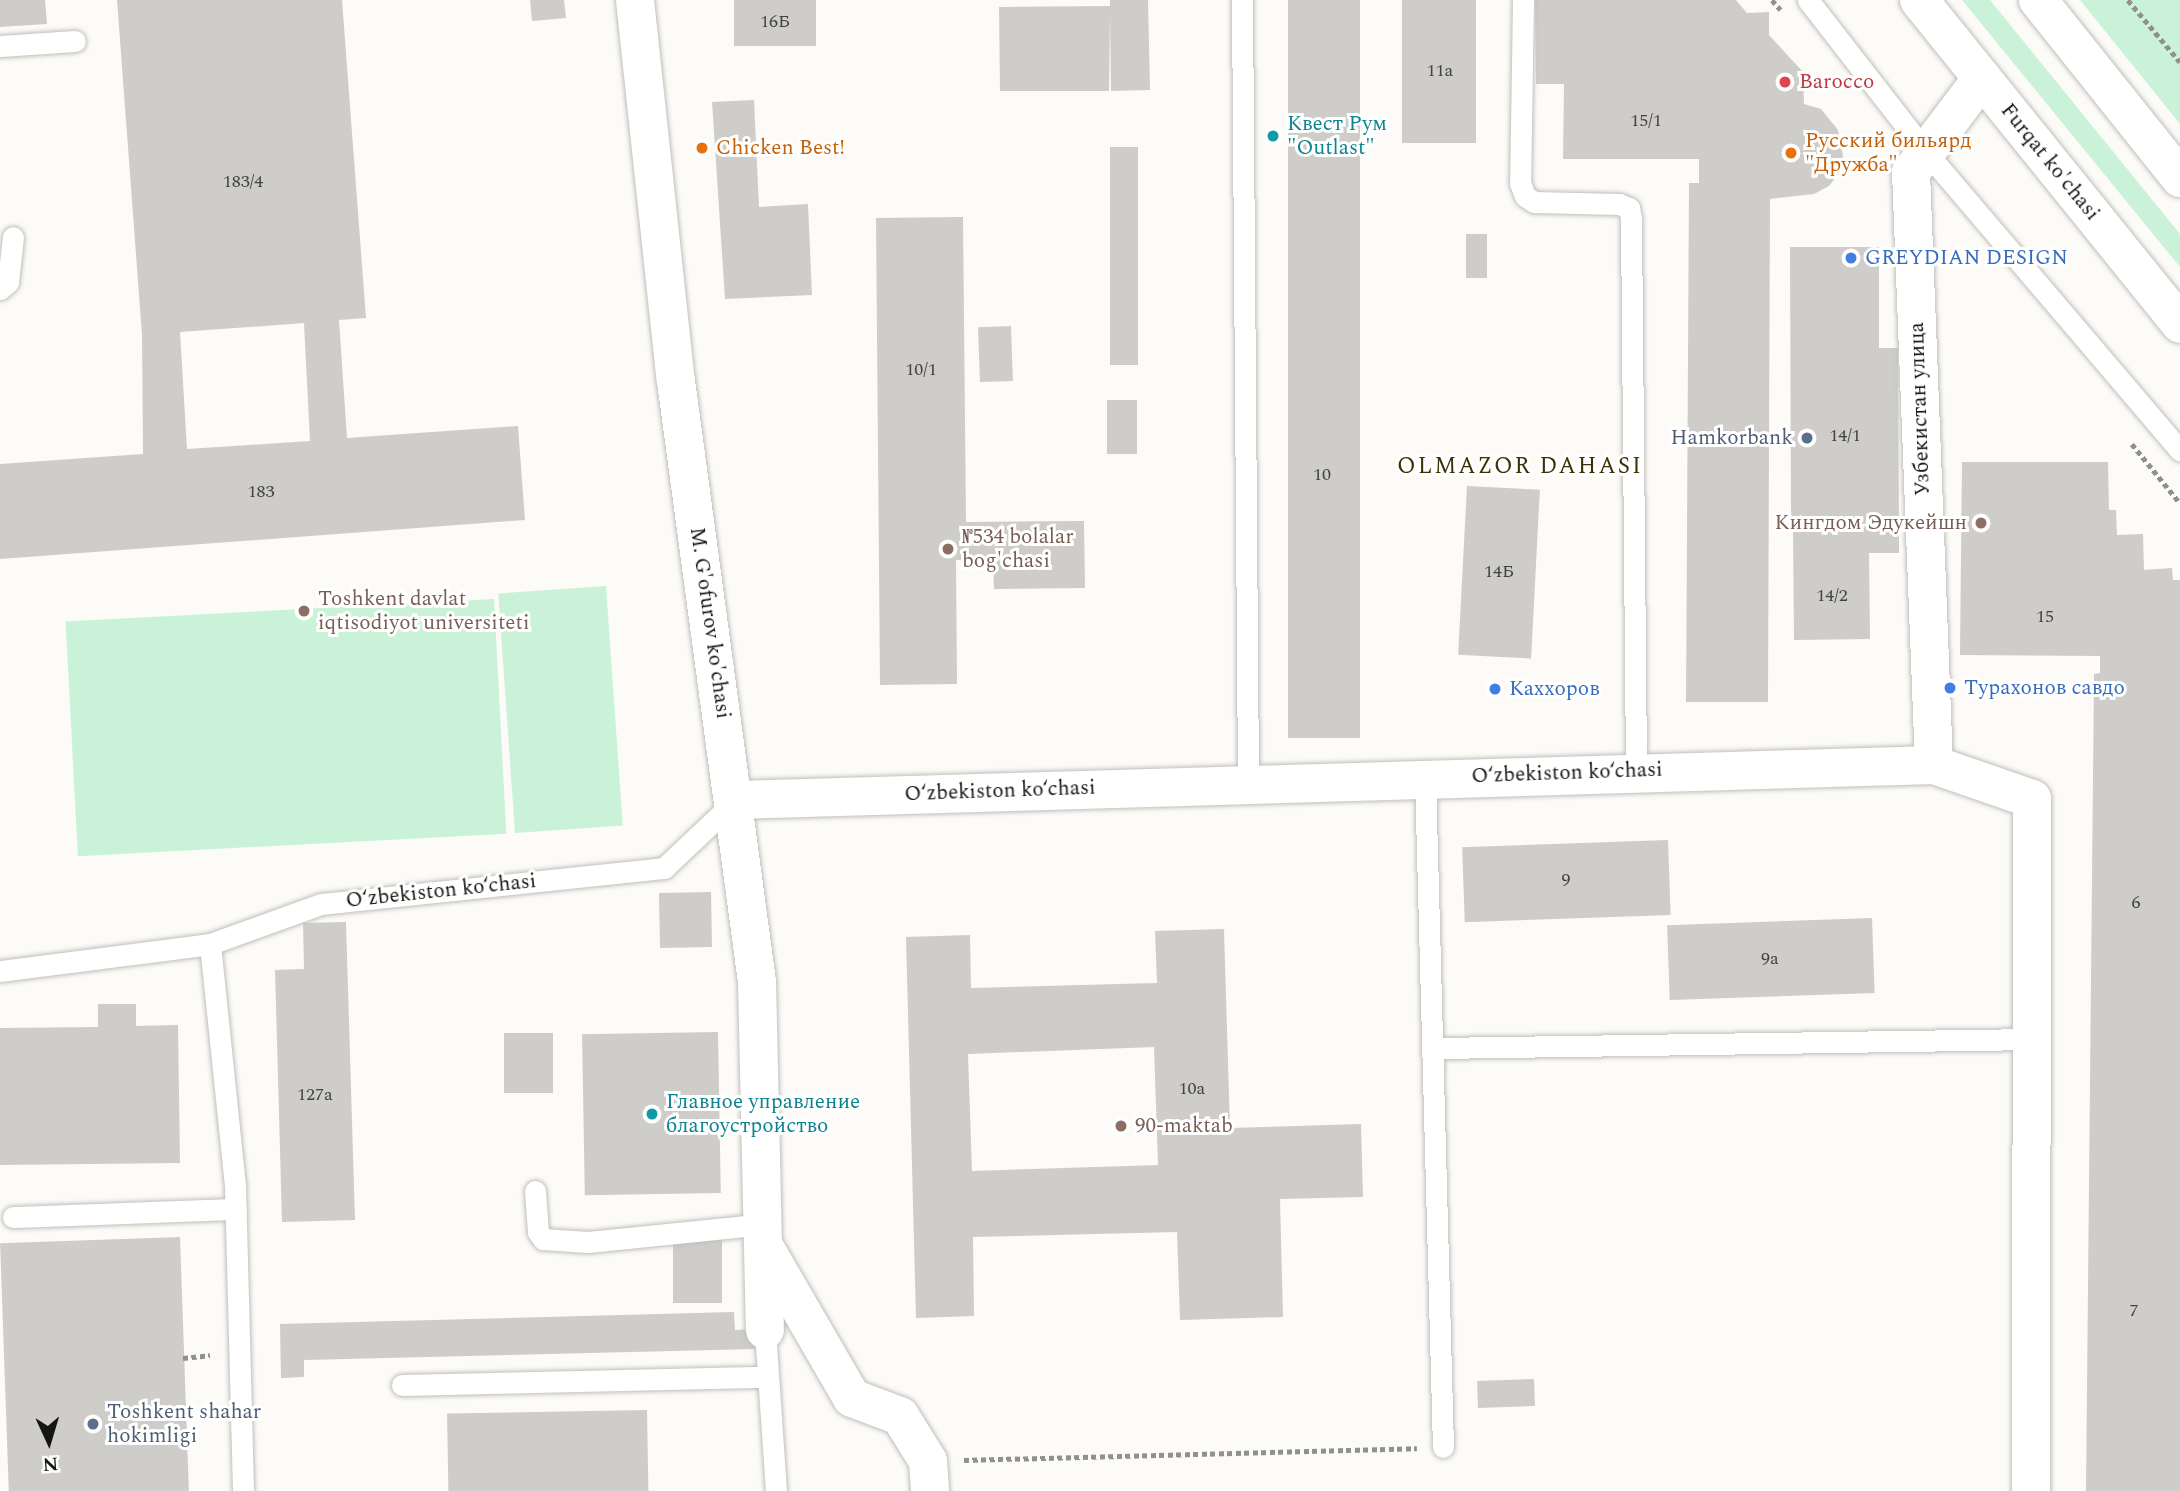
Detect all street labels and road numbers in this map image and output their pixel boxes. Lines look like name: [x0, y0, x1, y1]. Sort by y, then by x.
street label: Furqat ko'chasi: [1995, 98, 2105, 226]
street label: Узбекистан улица: [1904, 322, 1936, 496]
street label: M. G'ofurov ko'chasi: [684, 526, 736, 720]
street label: O‘zbekiston ko‘chasi: [1471, 757, 1663, 789]
street label: O‘zbekiston ko‘chasi: [904, 775, 1096, 807]
street label: O‘zbekiston ko‘chasi: [345, 868, 537, 914]

